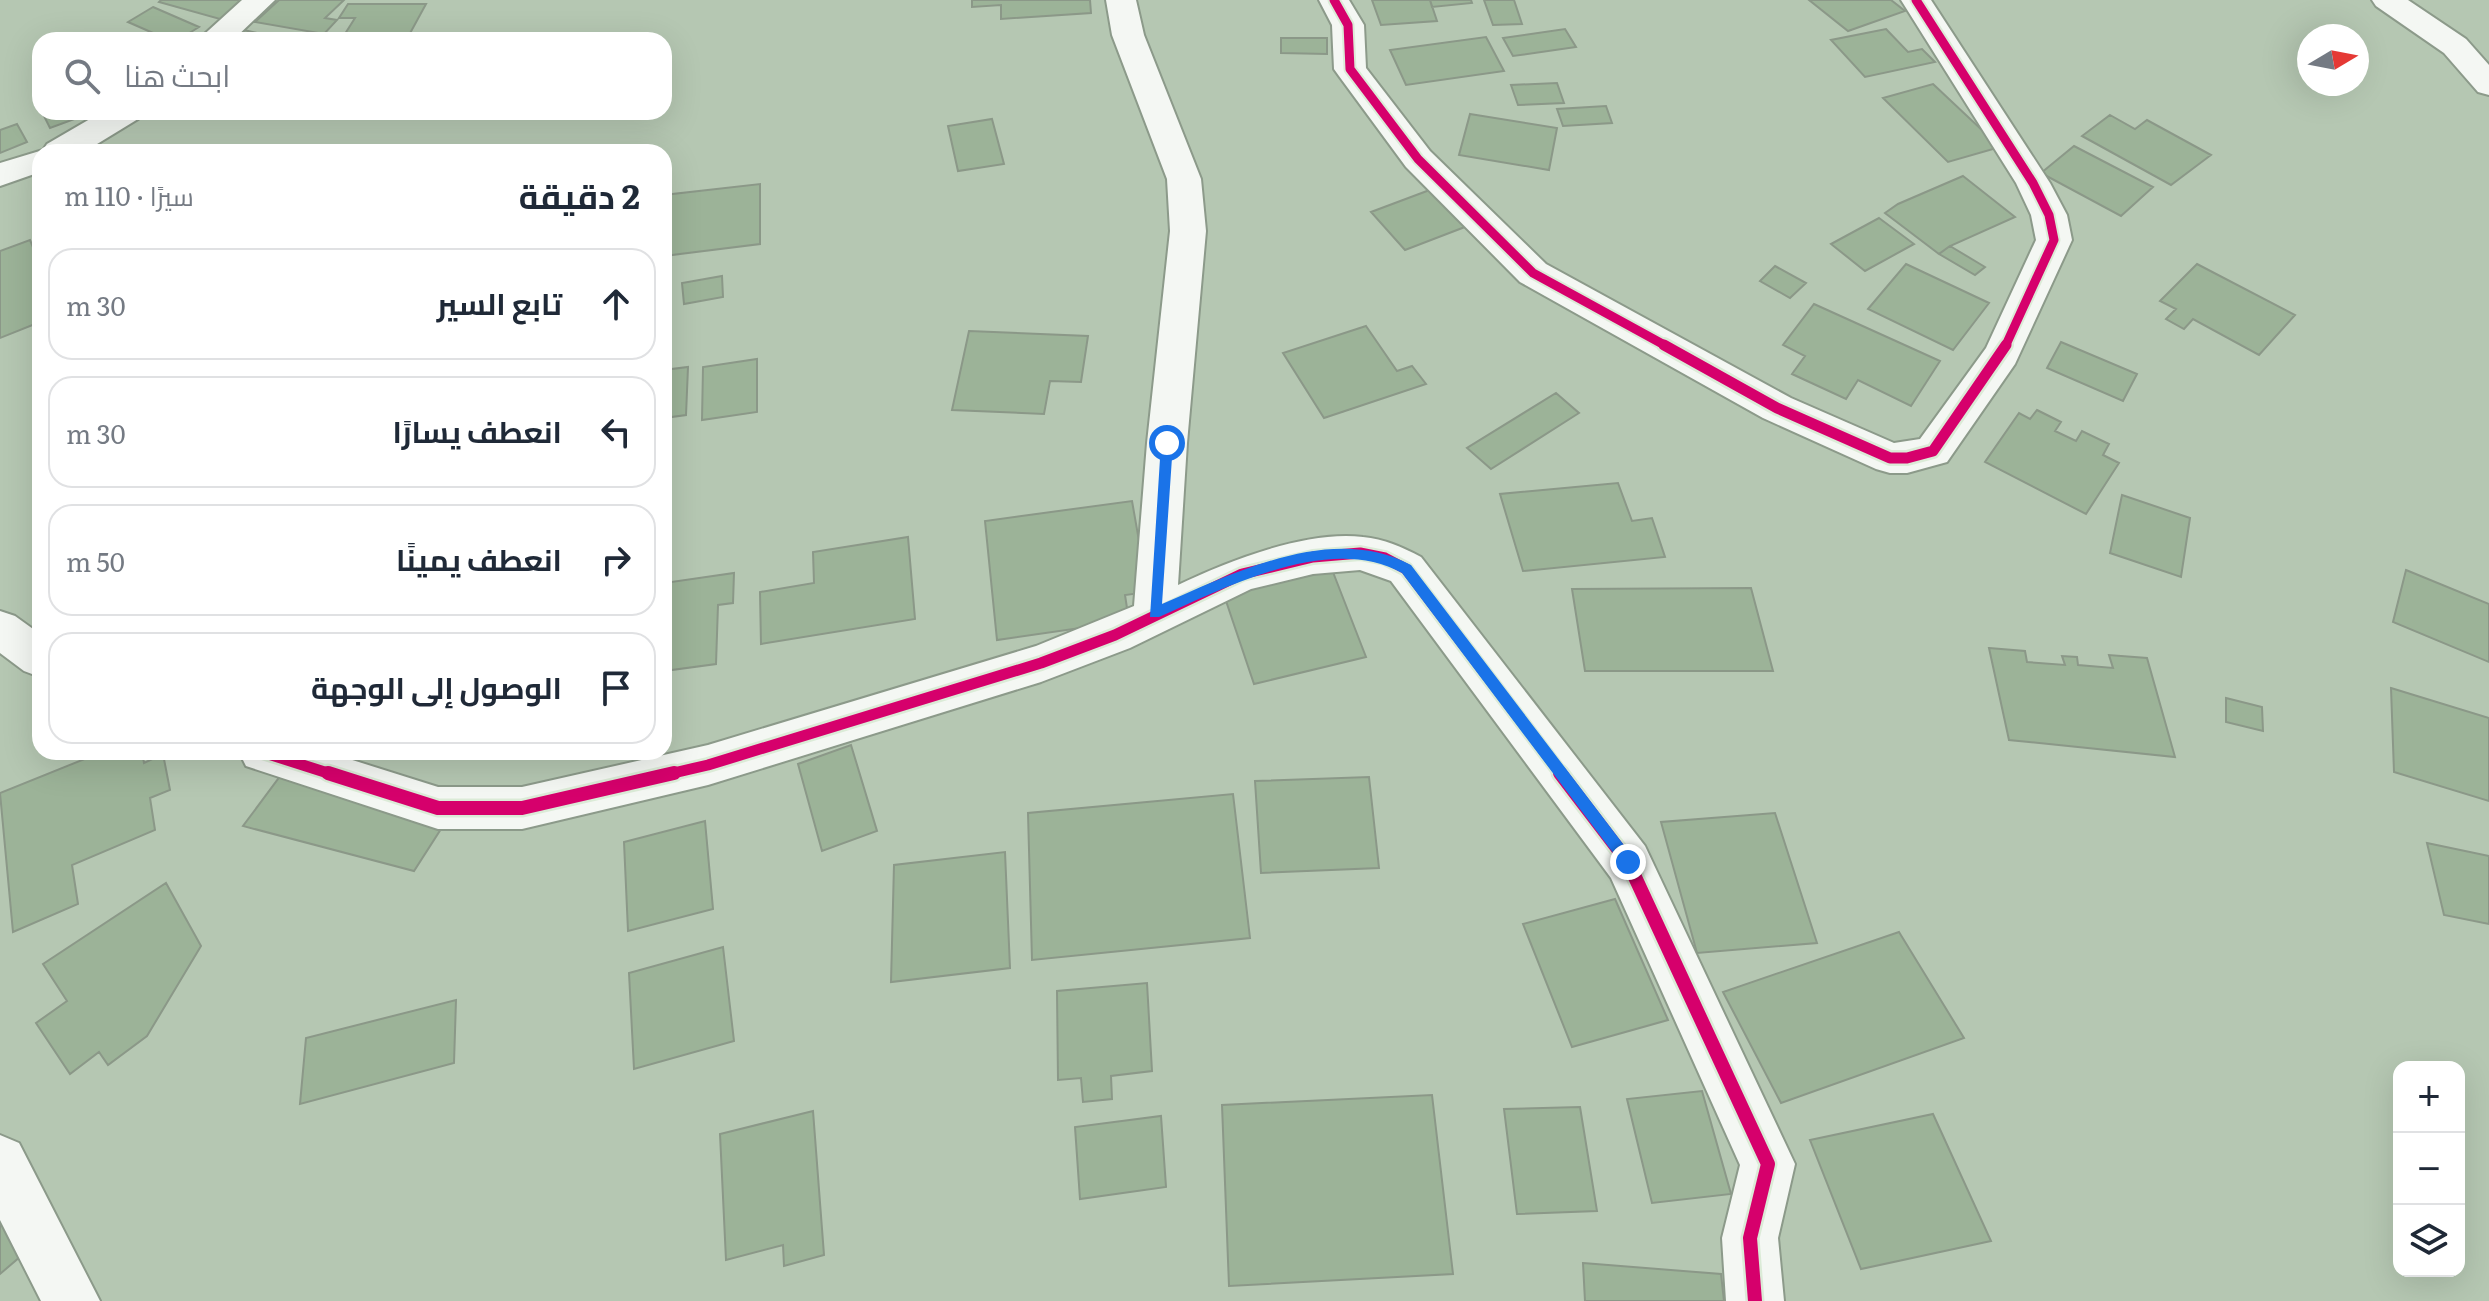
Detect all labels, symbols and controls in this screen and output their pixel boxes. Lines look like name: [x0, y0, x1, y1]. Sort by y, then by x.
north arrow: [2297, 24, 2369, 96]
search box: [32, 32, 672, 120]
text: ابحث هنا: [124, 52, 230, 96]
icon: search: [60, 54, 104, 98]
text: 2 دقيقة: [519, 169, 640, 219]
text: سيرًا · 110 m: [64, 175, 194, 214]
text: تابع السير: [437, 280, 562, 324]
icon: ahead: [594, 282, 638, 326]
text: 30 m: [66, 285, 126, 324]
text: انعطف يسارًا: [392, 408, 562, 452]
icon: left: [594, 410, 638, 454]
text: 30 m: [66, 413, 126, 452]
route start: [1149, 425, 1185, 461]
text: انعطف يمينًا: [396, 536, 562, 580]
icon: right: [594, 538, 638, 582]
text: 50 m: [66, 541, 125, 580]
text: الوصول إلى الوجهة: [311, 664, 562, 708]
icon: arrive: [594, 666, 638, 710]
route end: [1610, 844, 1646, 880]
map controls: [2393, 1061, 2465, 1277]
button: +: [2393, 1061, 2465, 1133]
button: −: [2393, 1133, 2465, 1205]
button: layers: [2393, 1205, 2465, 1277]

